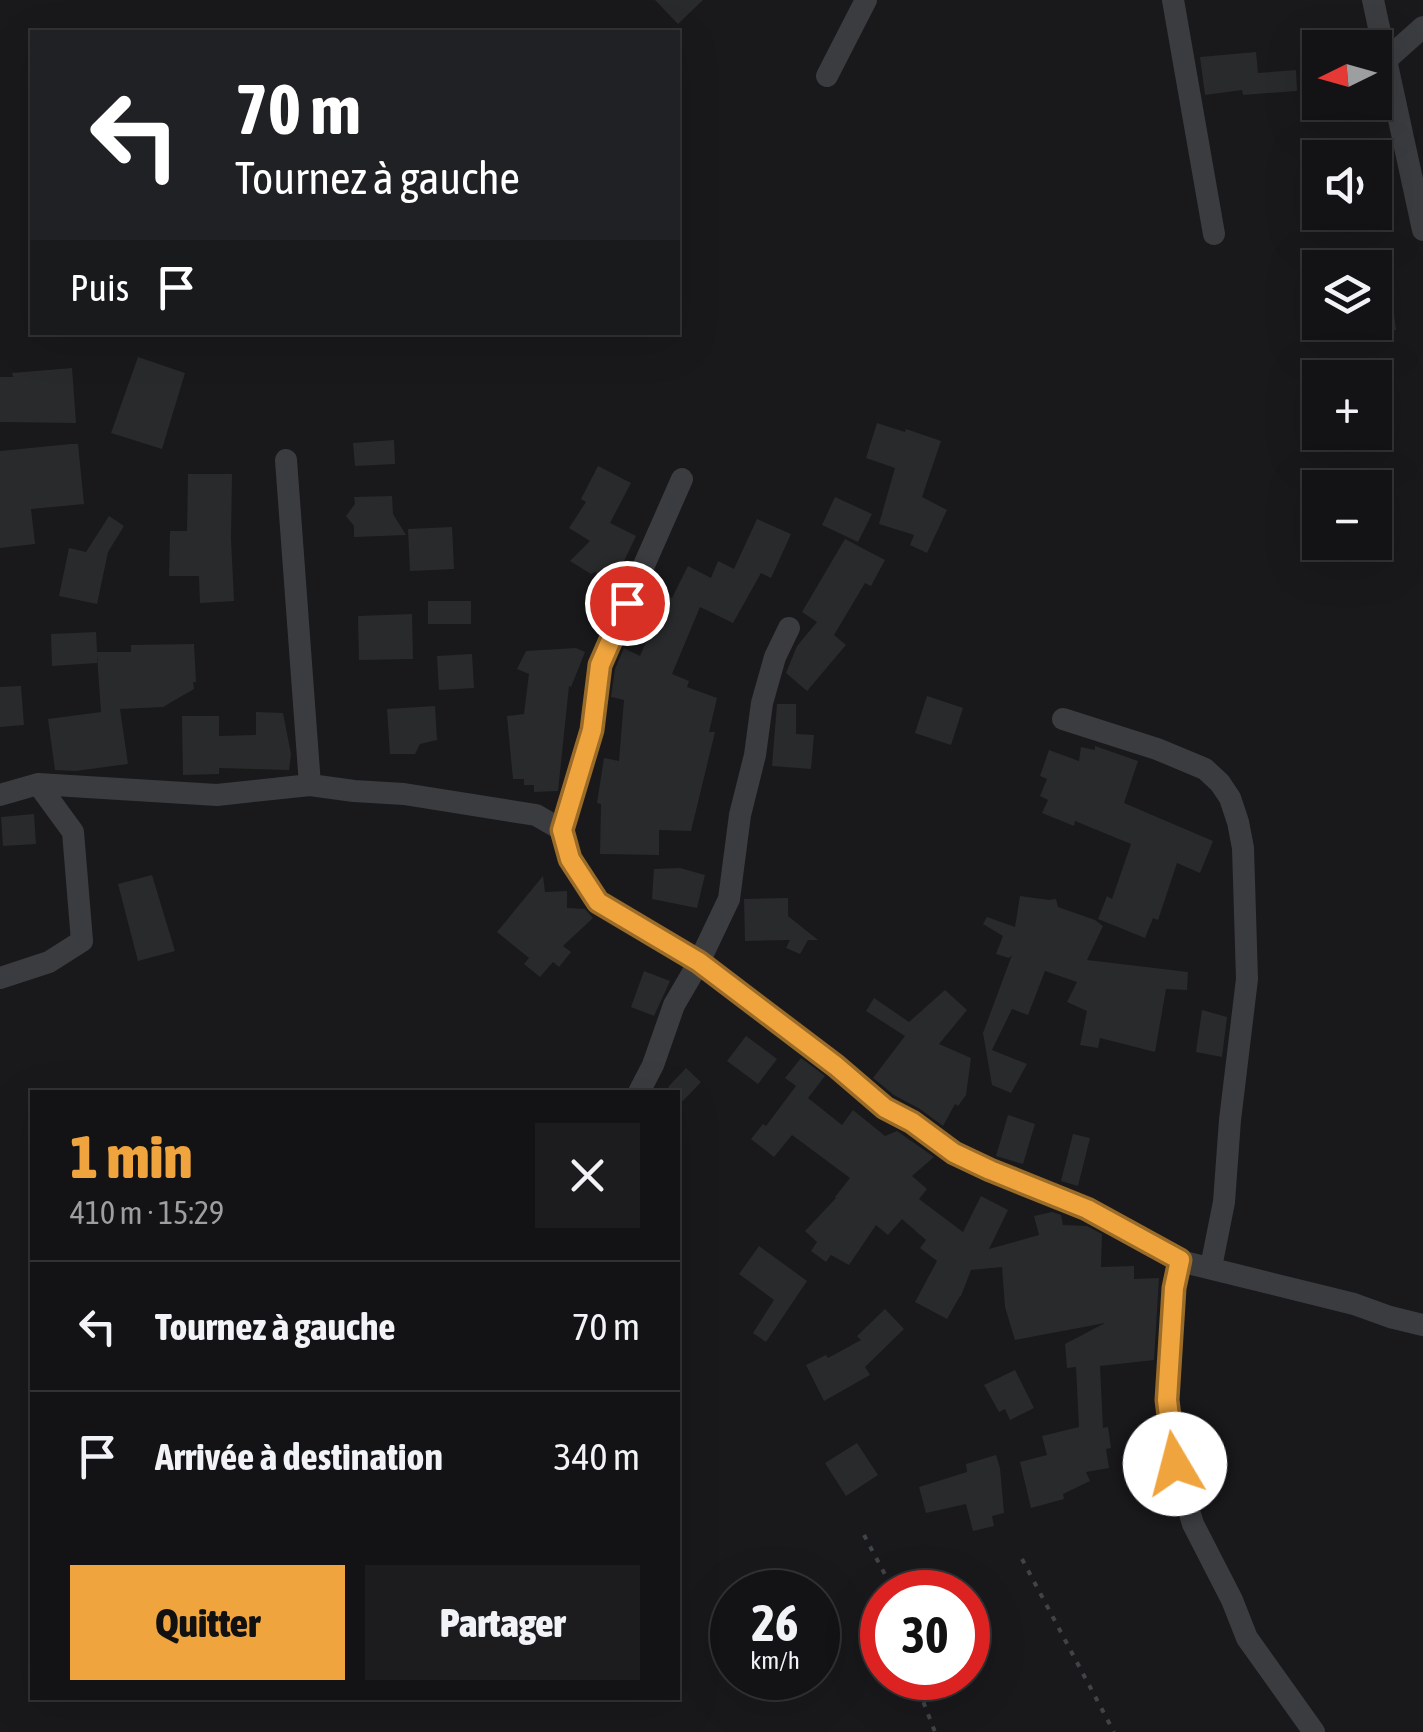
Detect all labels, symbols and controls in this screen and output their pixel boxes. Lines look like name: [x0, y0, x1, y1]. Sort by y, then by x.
north arrow: [1302, 30, 1392, 120]
map controls: [1302, 30, 1392, 560]
text: 70 m: [235, 69, 361, 149]
icon: left: [70, 70, 200, 200]
button: sound: [1302, 140, 1392, 230]
text: Tournez à gauche: [235, 152, 520, 204]
button: layers: [1302, 250, 1392, 340]
icon: arrive: [149, 260, 204, 315]
text: Puis: [70, 266, 129, 309]
button: +: [1302, 360, 1392, 450]
button: −: [1302, 470, 1392, 560]
pin: [585, 561, 670, 646]
icon: arrive: [600, 576, 655, 631]
text: 1 min: [70, 1122, 193, 1191]
button: close: [535, 1123, 640, 1228]
text: 410 m · 15:29: [70, 1194, 224, 1231]
icon: left: [70, 1299, 125, 1354]
text: Tournez à gauche: [155, 1305, 396, 1348]
text: 70 m: [572, 1305, 640, 1348]
position arrow: [1123, 1412, 1227, 1516]
icon: arrive: [70, 1429, 125, 1484]
text: Arrivée à destination: [155, 1435, 443, 1478]
text: 340 m: [554, 1435, 640, 1478]
button: Quitter: [70, 1565, 345, 1680]
button: Partager: [365, 1565, 640, 1680]
speed limit sign: 30: [860, 1570, 990, 1700]
text: 26: [751, 1594, 798, 1652]
text: km/h: [750, 1646, 800, 1674]

